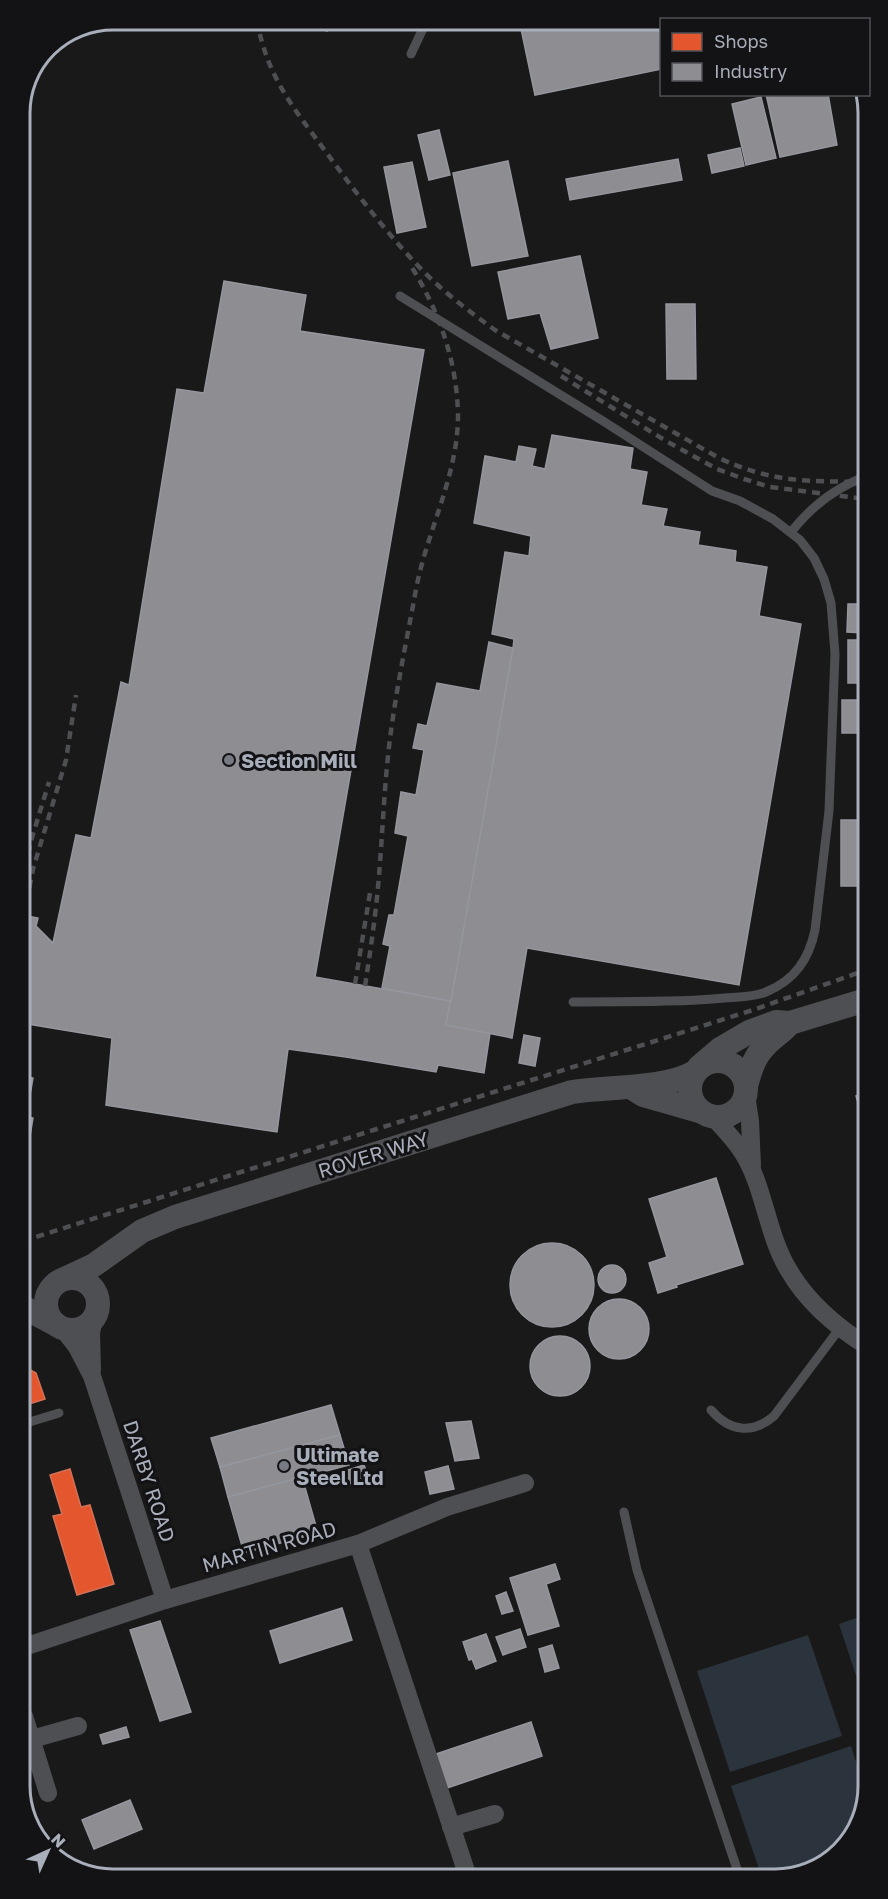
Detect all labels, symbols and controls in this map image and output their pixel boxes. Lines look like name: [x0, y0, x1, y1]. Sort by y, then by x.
legend: [660, 18, 870, 96]
text: Shops: [714, 30, 768, 52]
text: Industry: [714, 60, 787, 82]
place label: Section Mill: [241, 748, 357, 772]
marker: Section Mill: [222, 753, 236, 767]
street label: ROVER WAY: [315, 1126, 431, 1182]
street label: DARBY ROAD: [119, 1417, 181, 1545]
place label: Ultimate Steel Ltd: [296, 1442, 384, 1489]
marker: Ultimate Steel Ltd: [277, 1459, 291, 1473]
street label: MARTIN ROAD: [199, 1515, 339, 1577]
north arrow: [18, 1821, 78, 1881]
text: N: [47, 1829, 70, 1852]

